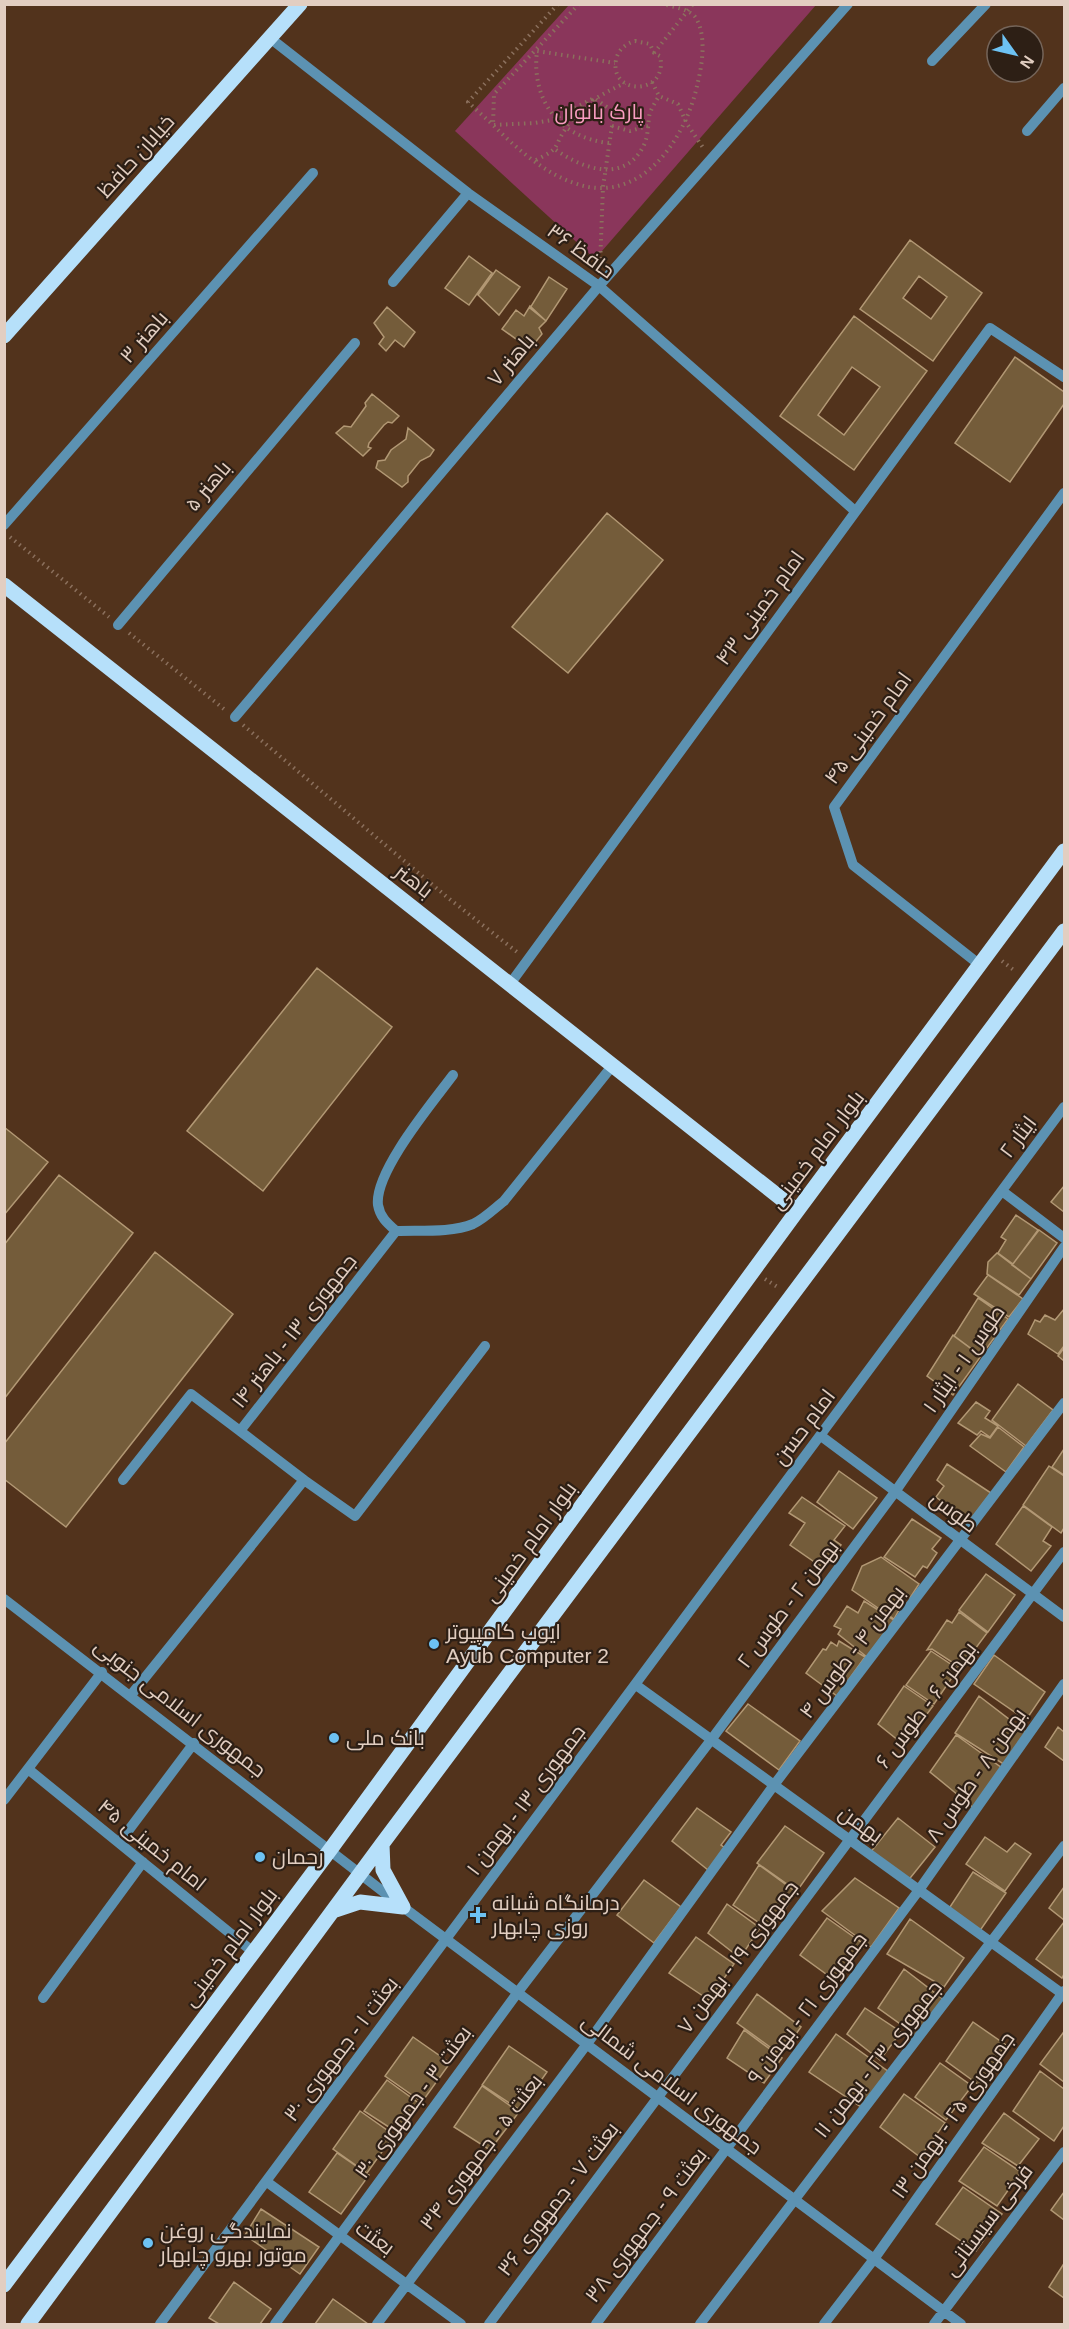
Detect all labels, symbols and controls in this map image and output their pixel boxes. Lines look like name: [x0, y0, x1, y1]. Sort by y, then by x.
north arrow: [985, 24, 1045, 84]
text: N: [1017, 53, 1037, 72]
park label: پارک بانوان: [555, 100, 644, 126]
street label: خیابان حافظ: [93, 110, 180, 203]
street label: حافظ ۳۶: [543, 219, 619, 283]
street label: باهنر ۳: [115, 306, 173, 368]
street label: باهنر ۷: [483, 329, 539, 391]
street label: باهنر ۵: [180, 456, 236, 516]
street label: امام خمینی ۴۳: [711, 546, 811, 671]
street label: امام خمینی ۴۵: [819, 667, 918, 790]
street label: باهنر: [390, 858, 438, 903]
street label: بلوار امام خمینی: [765, 1086, 871, 1215]
street label: ایثار ۲: [995, 1111, 1041, 1163]
street label: جمهوری ۱۳ - باهنر ۱۴: [226, 1249, 362, 1413]
street label: طوس ۱ - ایثار ۱: [918, 1301, 1011, 1418]
street label: امام حسن: [768, 1385, 842, 1471]
street label: بلوار امام خمینی: [478, 1477, 583, 1608]
street label: طوس: [925, 1486, 982, 1538]
street label: بهمن ۲ - طوس ۲: [732, 1535, 845, 1673]
street label: بهمن ۴ - طوس ۴: [794, 1581, 910, 1724]
place label: ایوب کامپیوتر Ayub Computer 2: [445, 1620, 609, 1667]
street label: جمهوری اسلامی جنوبی: [89, 1634, 271, 1783]
marker: ایوب کامپیوتر Ayub Computer 2: [427, 1637, 441, 1651]
street label: بهمن ۶ - طوس ۶: [871, 1637, 982, 1773]
street label: بهمن ۸ - طوس ۸: [921, 1703, 1032, 1847]
street label: جمهوری ۱۳ - بهمن ۱: [462, 1720, 591, 1881]
place label: بانک ملی: [346, 1726, 425, 1751]
marker: بانک ملی: [327, 1731, 341, 1745]
street label: امام خمینی ۴۵: [92, 1794, 211, 1898]
street label: بهمن: [834, 1800, 888, 1849]
place label: رحمان: [272, 1845, 324, 1870]
marker: رحمان: [253, 1850, 267, 1864]
street label: جمهوری ۱۹ - بهمن ۷: [673, 1876, 804, 2039]
street label: بلوار امام خمینی: [178, 1883, 284, 2012]
place label: درمانگاه شبانه روزی چابهار: [491, 1891, 620, 1941]
marker: درمانگاه شبانه روزی چابهار: [469, 1906, 487, 1924]
street label: جمهوری ۲۱ - بهمن ۹: [742, 1928, 873, 2089]
street label: بعثت ۱ - جمهوری ۳۰: [279, 1972, 404, 2127]
street label: جمهوری ۲۳ - بهمن ۱۱: [809, 1976, 948, 2143]
street label: جمهوری اسلامی شمالی: [577, 2008, 767, 2160]
street label: بعثت ۳ - جمهوری ۳۰: [350, 2021, 477, 2183]
street label: جمهوری ۲۵ - بهمن ۱۳: [886, 2027, 1020, 2204]
street label: بعثت ۵ - جمهوری ۳۴: [415, 2070, 548, 2235]
street label: بعثت ۷ - جمهوری ۳۶: [492, 2117, 624, 2281]
street label: بعثت ۹ - جمهوری ۳۸: [580, 2143, 713, 2308]
street label: فرخی سیستانی: [938, 2160, 1038, 2281]
street label: بعثت: [351, 2216, 399, 2259]
place label: نمایندگی روغن موتور بهرو چابهار: [159, 2219, 307, 2269]
marker: نمایندگی روغن موتور بهرو چابهار: [141, 2236, 155, 2250]

